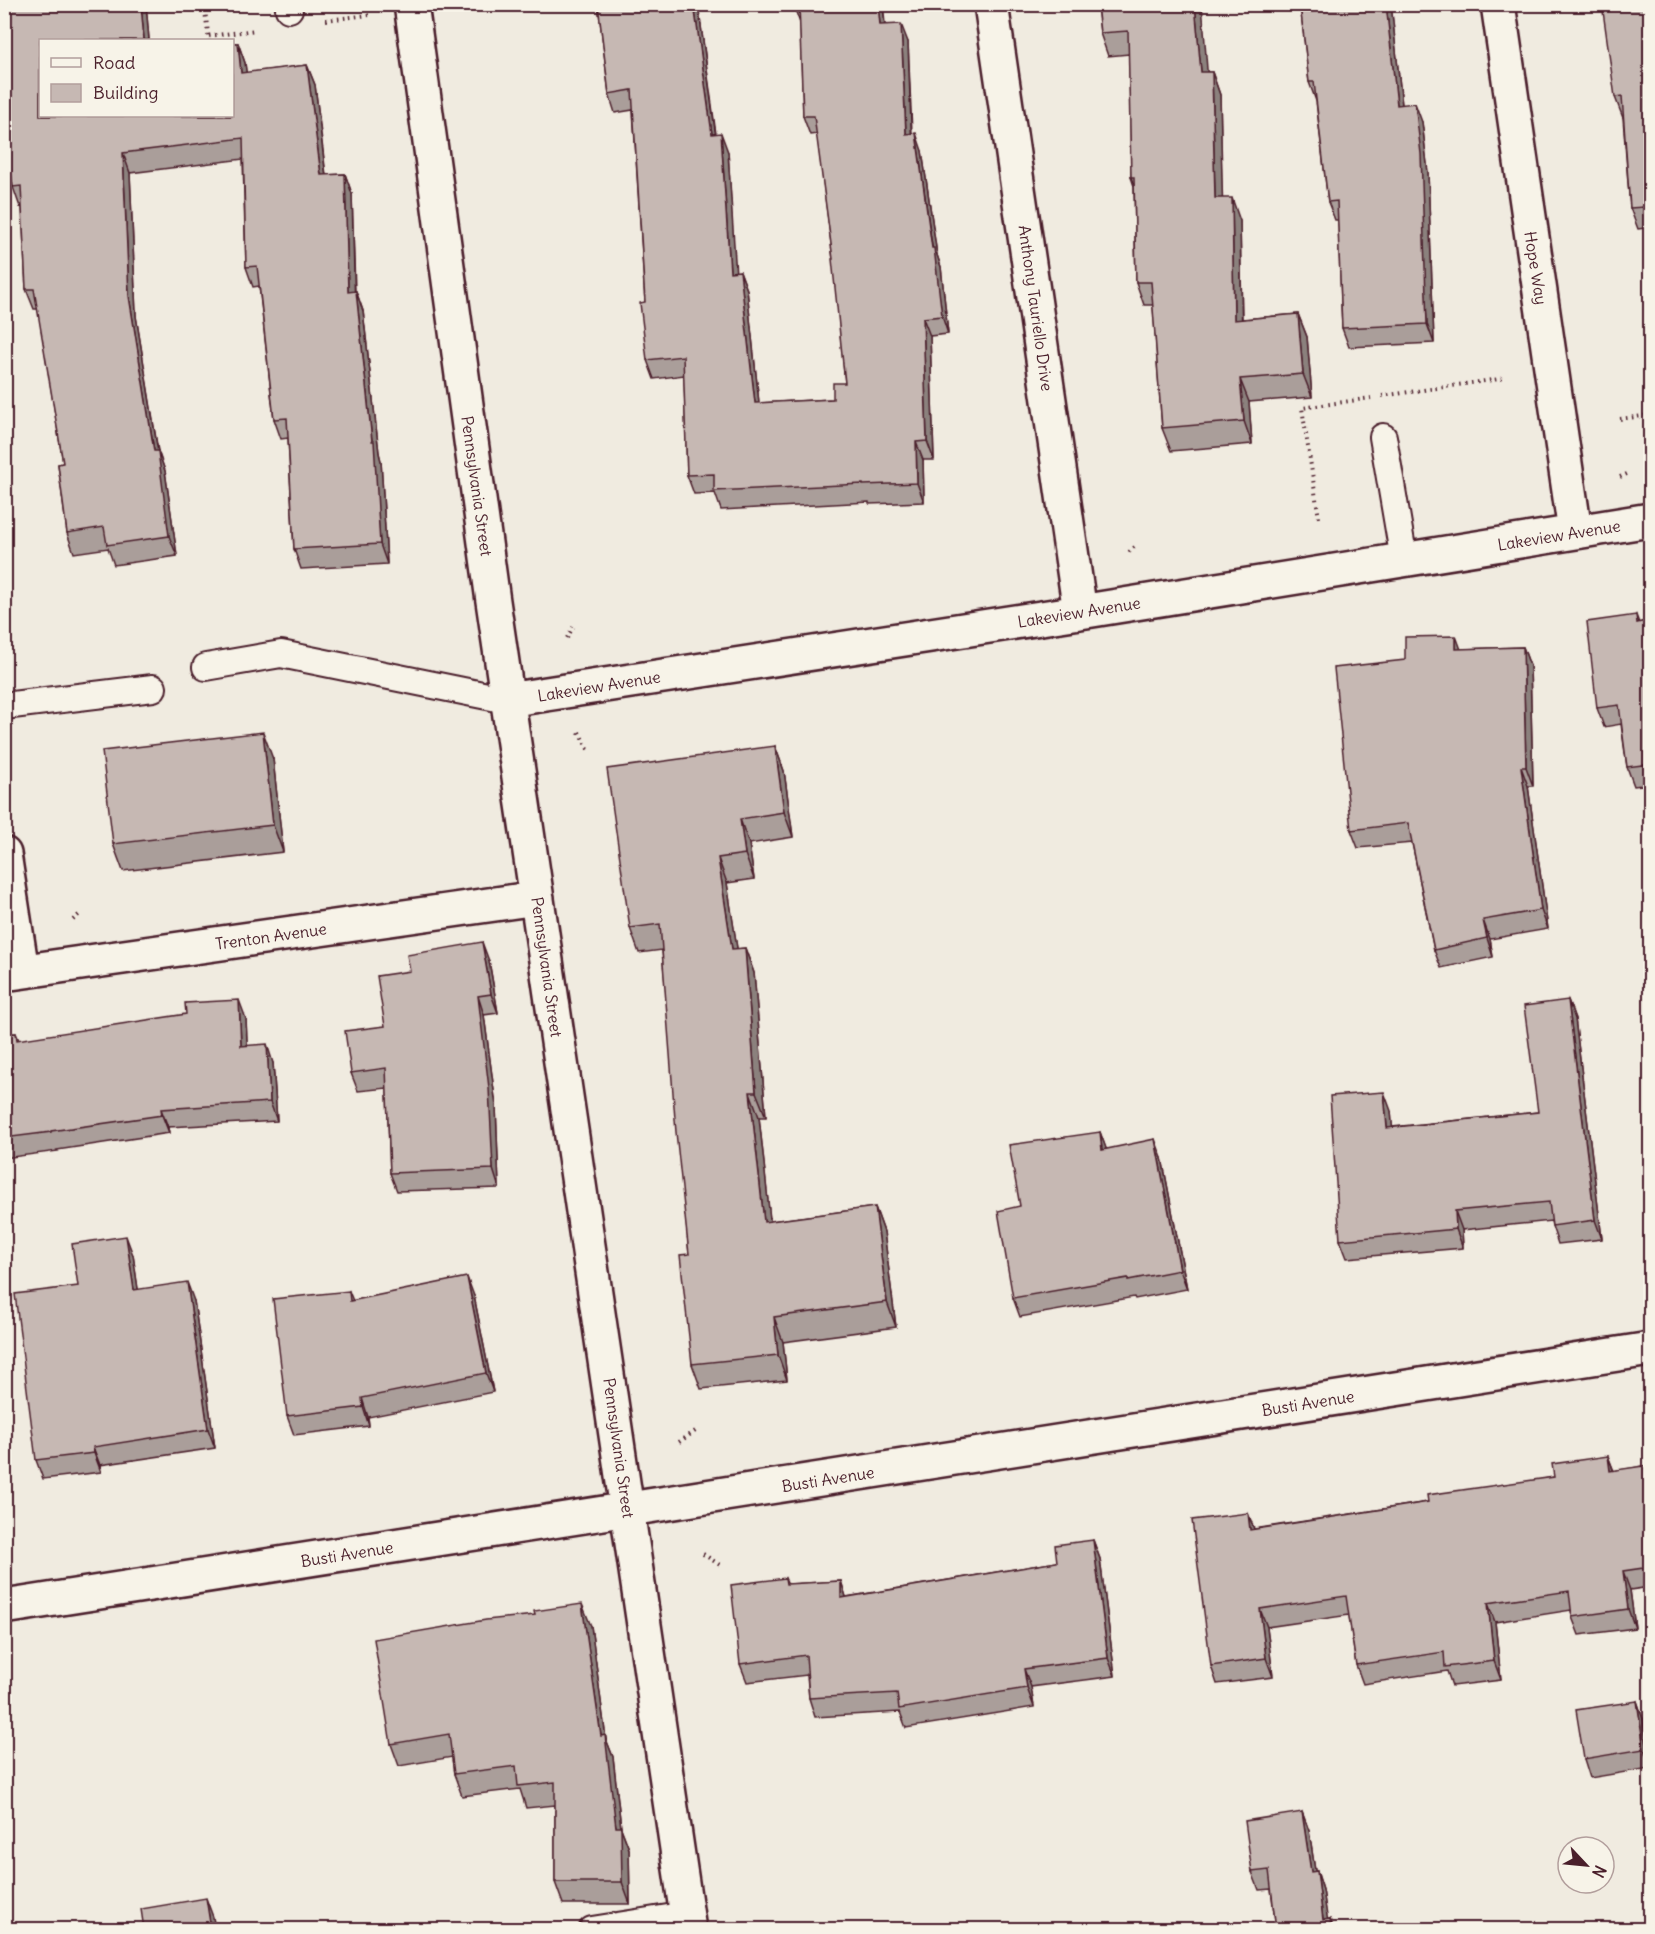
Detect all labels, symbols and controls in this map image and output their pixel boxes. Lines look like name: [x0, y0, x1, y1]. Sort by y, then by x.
legend: [39, 39, 234, 117]
text: Road: [93, 51, 136, 74]
text: Building: [93, 81, 158, 104]
street label: Anthony Tauriello Drive: [1014, 224, 1058, 392]
street label: Hope Way: [1520, 230, 1552, 306]
street label: Pennsylvania Street: [457, 415, 497, 558]
street label: Lakeview Avenue: [1496, 515, 1622, 555]
street label: Lakeview Avenue: [1016, 592, 1142, 632]
street label: Lakeview Avenue: [536, 666, 662, 706]
street label: Pennsylvania Street: [527, 896, 567, 1039]
street label: Trenton Avenue: [214, 918, 328, 954]
street label: Pennsylvania Street: [599, 1377, 639, 1520]
street label: Busti Avenue: [1260, 1386, 1356, 1420]
street label: Busti Avenue: [780, 1462, 876, 1496]
street label: Busti Avenue: [299, 1537, 395, 1571]
north arrow: [1556, 1835, 1616, 1895]
text: N: [1588, 1862, 1611, 1881]

